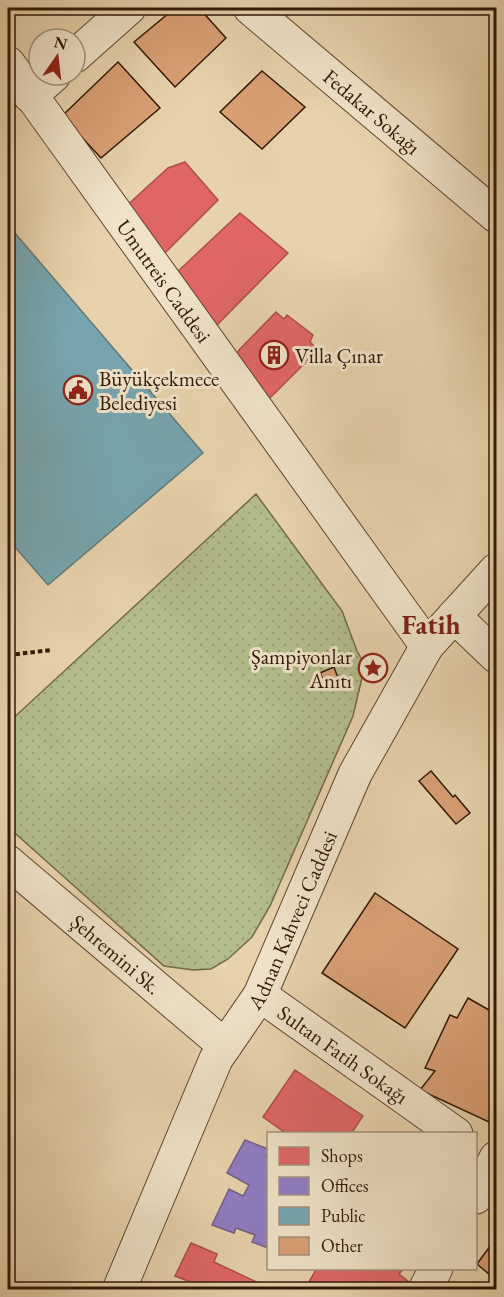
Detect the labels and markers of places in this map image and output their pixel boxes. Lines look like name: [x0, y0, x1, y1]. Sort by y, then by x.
building icon: Villa Çınar: [258, 339, 290, 371]
place label: Villa Çınar: [295, 342, 383, 369]
place label: Büyükçekmece Belediyesi: [99, 365, 219, 416]
public building icon: Büyükçekmece Belediyesi: [62, 374, 94, 406]
place label: Şampiyonlar Anıtı: [251, 643, 352, 694]
place icon: Şampiyonlar Anıtı: [357, 652, 389, 684]

